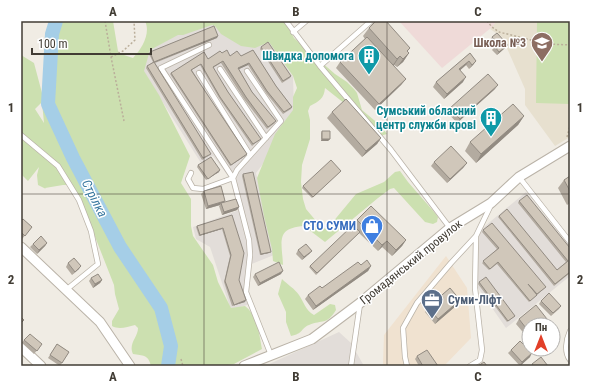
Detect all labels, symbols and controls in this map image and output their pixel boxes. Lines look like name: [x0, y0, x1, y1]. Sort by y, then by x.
text: A: [109, 4, 117, 19]
text: B: [292, 4, 300, 19]
text: C: [474, 4, 482, 19]
scale bar: [32, 30, 151, 56]
school or university icon: Школа №3: [529, 30, 555, 63]
place label: Школа №3: [473, 36, 526, 50]
text: 100 m: [38, 37, 68, 51]
building icon: Швидка допомога: [356, 43, 382, 76]
place label: Швидка допомога: [262, 49, 354, 63]
text: 1: [8, 100, 14, 115]
text: 1: [577, 100, 583, 115]
place label: Сумський обласний центр служби крові: [376, 104, 476, 132]
building icon: Сумський обласний центр служби крові: [478, 105, 504, 138]
water label: Стрілка: [79, 177, 110, 220]
shop icon: СТО СУМИ: [359, 213, 385, 246]
street label: Громадянський провулок: [357, 216, 465, 307]
place label: СТО СУМИ: [303, 219, 356, 233]
text: 2: [8, 272, 15, 287]
text: 2: [577, 272, 584, 287]
office icon: Суми-Ліфт: [419, 287, 445, 320]
place label: Суми-Ліфт: [448, 293, 502, 307]
north arrow: [521, 317, 561, 357]
text: Пн: [535, 321, 547, 334]
text: A: [109, 369, 117, 384]
text: B: [292, 369, 300, 384]
text: C: [474, 369, 482, 384]

